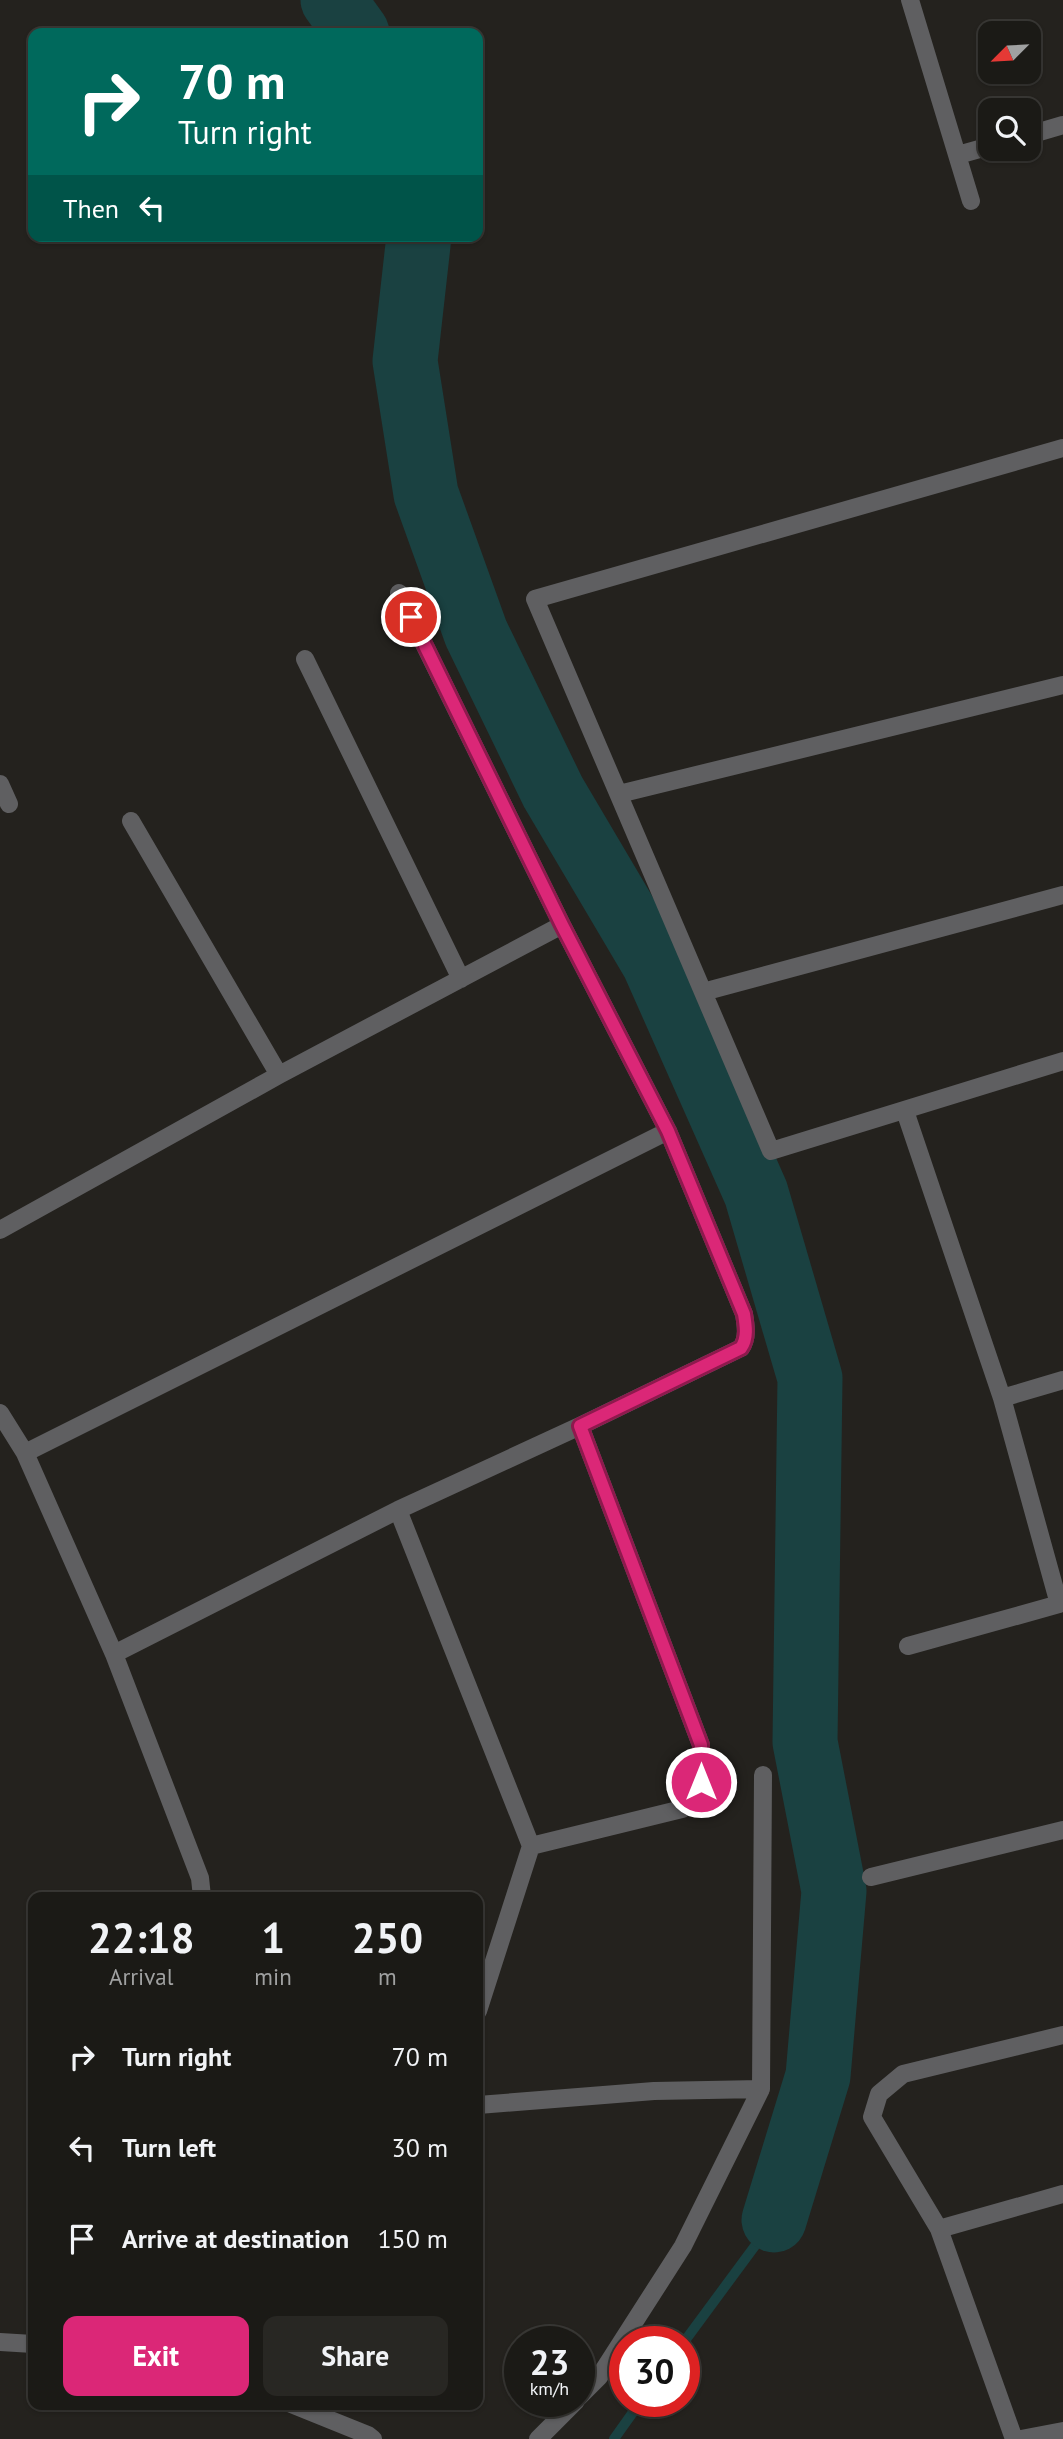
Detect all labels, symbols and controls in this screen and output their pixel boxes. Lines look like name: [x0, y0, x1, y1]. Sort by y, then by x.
north arrow: [978, 21, 1041, 84]
map controls: [978, 21, 1041, 161]
text: 70 m: [178, 49, 285, 113]
icon: right: [63, 56, 154, 147]
button: search: [978, 98, 1041, 161]
text: Turn right: [178, 111, 312, 153]
icon: left: [133, 189, 171, 227]
text: Then: [63, 192, 119, 225]
pin: [381, 587, 441, 647]
icon: arrive: [392, 598, 430, 636]
position arrow: [664, 1745, 738, 1819]
text: 22:18: [88, 1910, 194, 1965]
text: 1: [261, 1910, 285, 1965]
text: 250: [352, 1910, 423, 1965]
text: Arrival: [109, 1962, 173, 1991]
text: min: [254, 1962, 292, 1991]
text: m: [378, 1962, 397, 1991]
icon: right: [63, 2038, 101, 2076]
text: Turn right: [122, 2040, 231, 2073]
text: 70 m: [392, 2040, 448, 2073]
icon: left: [63, 2129, 101, 2167]
text: Turn left: [122, 2131, 216, 2164]
text: 30 m: [392, 2131, 448, 2164]
icon: arrive: [63, 2220, 101, 2258]
text: Arrive at destination: [122, 2222, 349, 2255]
text: 150 m: [377, 2222, 448, 2255]
button: Exit: [63, 2316, 249, 2396]
button: Share: [263, 2316, 448, 2396]
speed limit sign: 30: [609, 2326, 700, 2417]
text: 23: [530, 2339, 569, 2385]
text: km/h: [530, 2377, 569, 2400]

